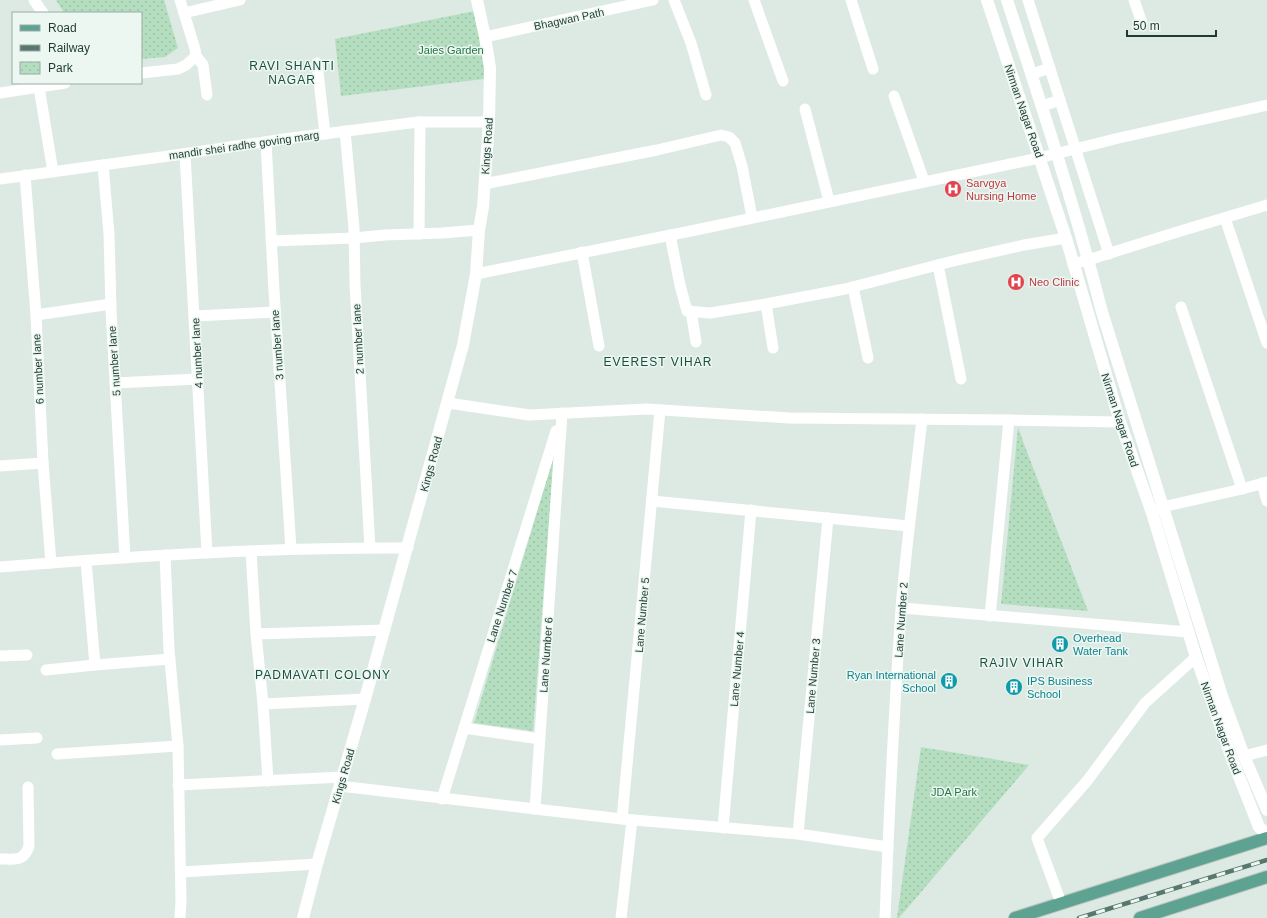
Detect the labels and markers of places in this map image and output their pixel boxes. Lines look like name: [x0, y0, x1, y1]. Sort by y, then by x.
place label: Sarvgya Nursing Home: [966, 177, 1036, 202]
hospital icon: Sarvgya Nursing Home: [943, 179, 963, 199]
hospital icon: Neo Clinic: [1006, 272, 1026, 292]
place label: Neo Clinic: [1029, 276, 1080, 288]
place label: Overhead Water Tank: [1073, 632, 1129, 657]
building icon: Overhead Water Tank: [1050, 634, 1070, 654]
place label: Ryan International School: [847, 669, 936, 694]
building icon: Ryan International School: [939, 671, 959, 691]
place label: IPS Business School: [1027, 675, 1093, 700]
building icon: IPS Business School: [1004, 677, 1024, 697]

